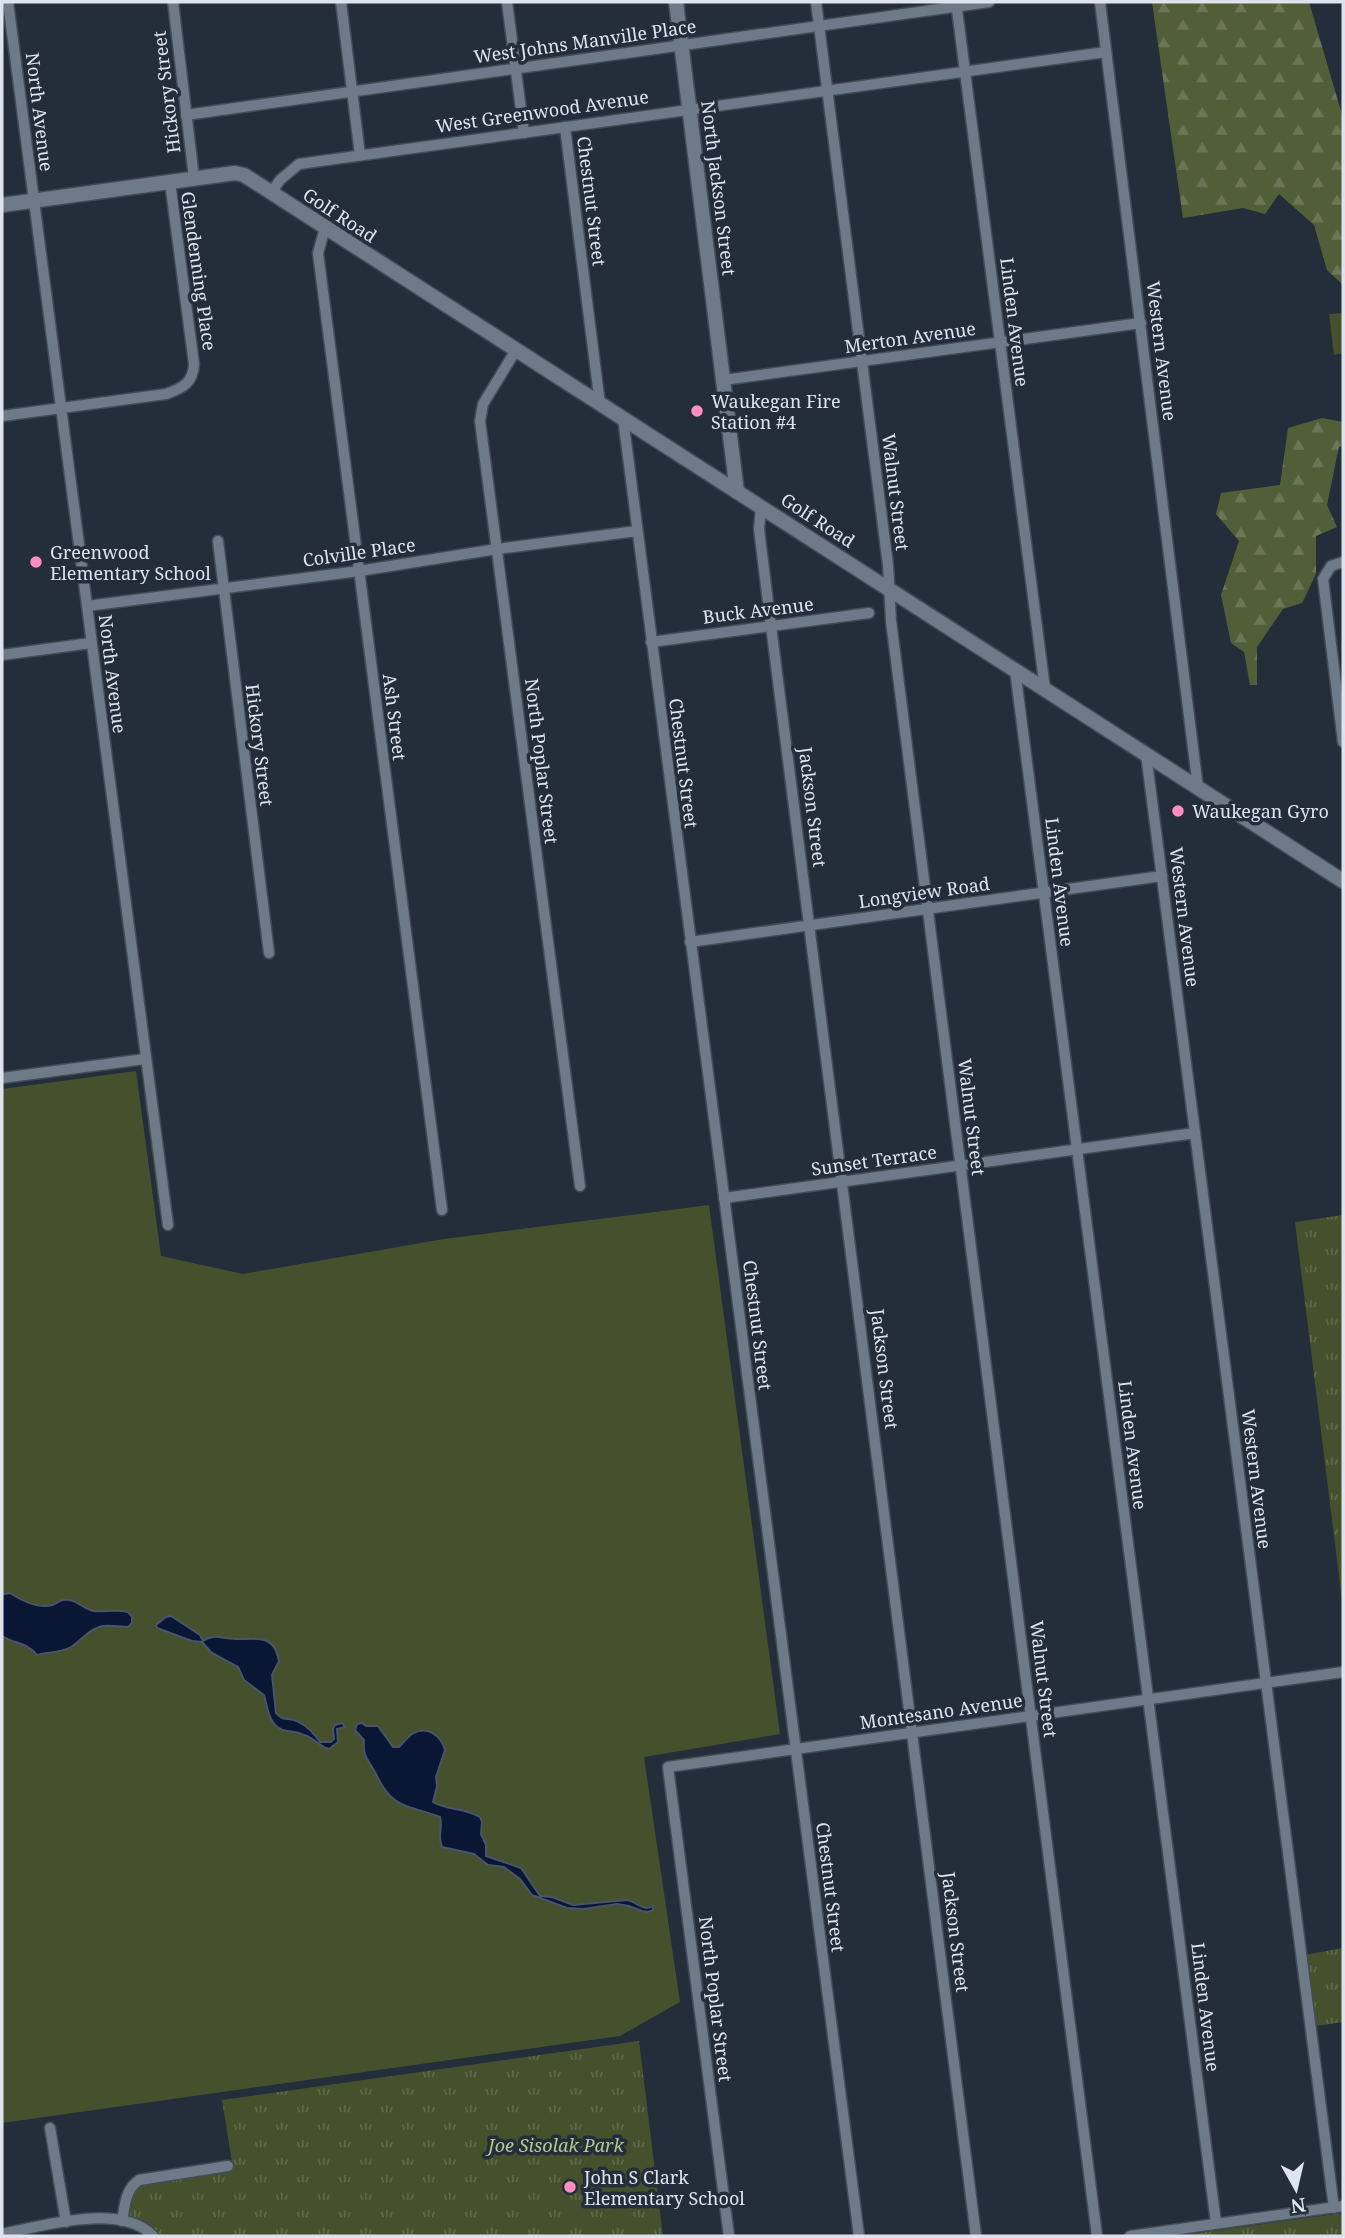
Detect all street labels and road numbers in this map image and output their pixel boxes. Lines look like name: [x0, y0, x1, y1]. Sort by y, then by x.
street label: West Johns Manville Place: [472, 13, 698, 69]
street label: Hickory Street: [147, 30, 185, 154]
street label: North Avenue: [21, 51, 59, 173]
street label: West Greenwood Avenue: [434, 84, 650, 138]
street label: North Jackson Street: [696, 99, 742, 277]
street label: Chestnut Street: [572, 135, 612, 267]
street label: Golf Road: [298, 182, 382, 248]
street label: Glendenning Place: [176, 190, 222, 352]
street label: Linden Avenue: [995, 256, 1035, 388]
street label: Western Avenue: [1142, 280, 1182, 422]
street label: Merton Avenue: [843, 316, 977, 358]
street label: Walnut Street: [877, 432, 915, 552]
street label: Golf Road: [776, 487, 860, 553]
street label: Colville Place: [301, 532, 417, 572]
street label: Buck Avenue: [701, 591, 815, 629]
street label: North Avenue: [94, 613, 132, 735]
street label: Ash Street: [378, 672, 412, 762]
street label: North Poplar Street: [520, 677, 564, 845]
street label: Hickory Street: [241, 683, 279, 807]
street label: Chestnut Street: [664, 697, 704, 829]
street label: Jackson Street: [794, 745, 832, 868]
street label: Linden Avenue: [1040, 816, 1080, 948]
street label: Western Avenue: [1165, 846, 1205, 988]
street label: Longview Road: [857, 871, 991, 913]
street label: Walnut Street: [953, 1057, 991, 1177]
street label: Sunset Terrace: [810, 1139, 938, 1181]
street label: Chestnut Street: [738, 1259, 778, 1391]
street label: Jackson Street: [866, 1307, 904, 1430]
street label: Linden Avenue: [1113, 1379, 1153, 1511]
street label: Western Avenue: [1237, 1408, 1277, 1550]
street label: Walnut Street: [1025, 1619, 1063, 1739]
street label: Montesano Avenue: [858, 1688, 1024, 1734]
street label: Chestnut Street: [811, 1821, 851, 1953]
street label: Jackson Street: [937, 1870, 975, 1993]
street label: North Poplar Street: [694, 1915, 738, 2083]
street label: Linden Avenue: [1186, 1941, 1226, 2073]

